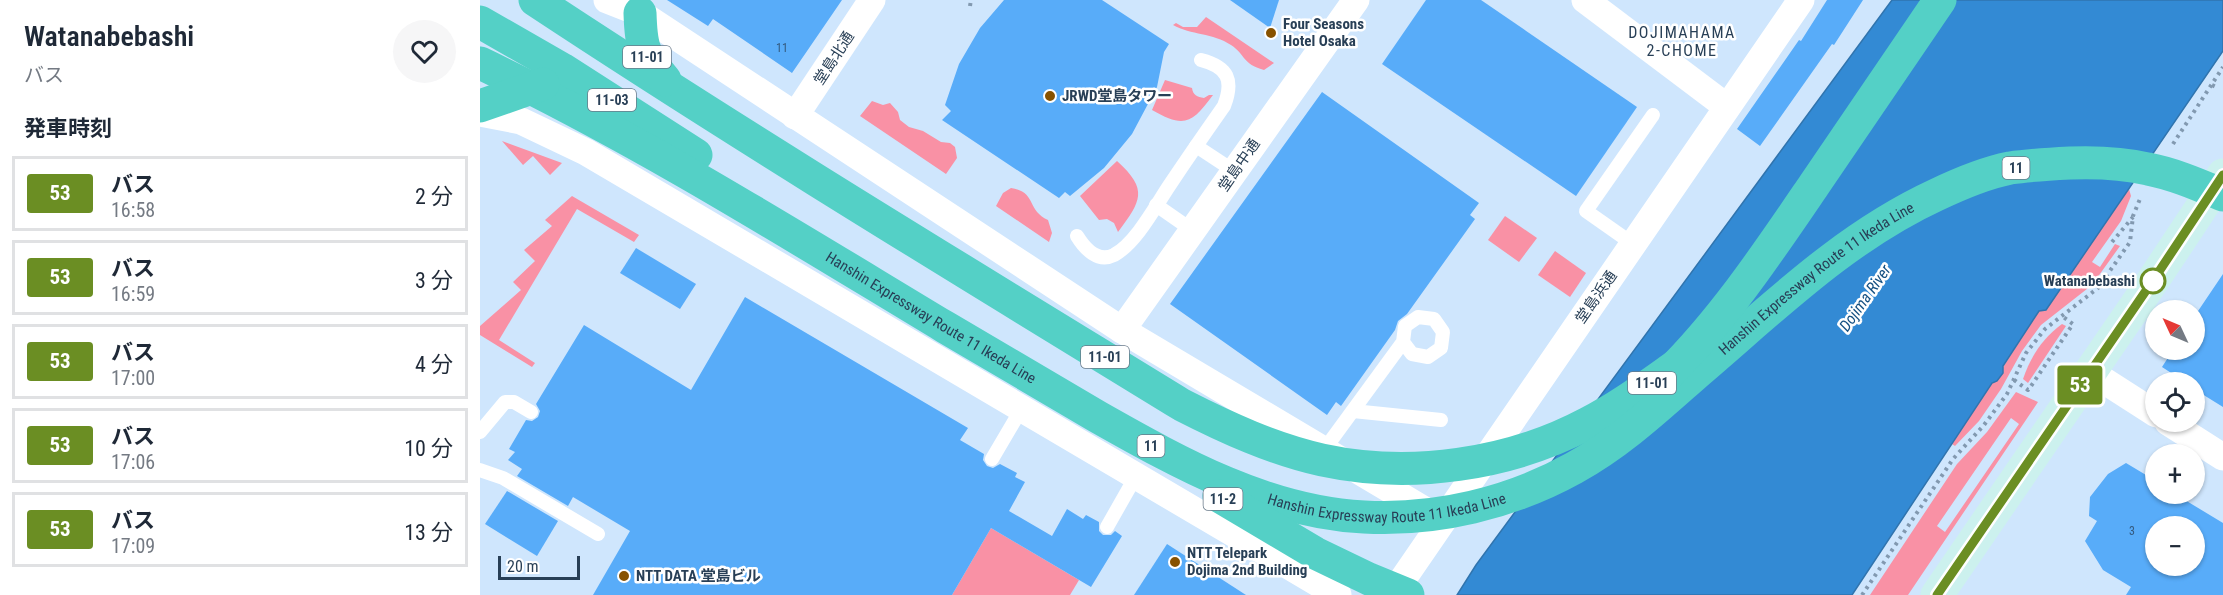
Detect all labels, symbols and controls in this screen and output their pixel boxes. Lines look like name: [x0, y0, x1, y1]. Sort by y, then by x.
place label: Four Seasons Hotel Osaka: [1283, 15, 1364, 50]
text: Watanabebashi: [24, 20, 194, 53]
button: heart: [393, 20, 456, 83]
district label: DOJIMAHAMA 2-CHOME: [1628, 23, 1736, 60]
marker: Four Seasons Hotel Osaka: [1264, 26, 1278, 40]
street label: 堂島北通: [810, 28, 858, 88]
house number: 11: [776, 41, 788, 55]
road number: 11-01: [623, 46, 671, 68]
text: バス: [24, 63, 64, 87]
place label: JRWD堂島タワー: [1062, 87, 1172, 105]
road number: 11-03: [588, 89, 636, 111]
marker: JRWD堂島タワー: [1043, 89, 1057, 103]
text: 発車時刻: [24, 116, 112, 141]
street label: 堂島中通: [1214, 135, 1264, 195]
road number: 11: [2002, 157, 2030, 179]
text: バス: [111, 172, 155, 197]
text: 53: [49, 181, 71, 205]
text: 2 分: [415, 184, 453, 209]
text: 16:58: [111, 198, 155, 222]
street label: Hanshin Expressway Route 11 Ikeda Line: [1715, 199, 1917, 359]
street label: Hanshin Expressway Route 11 Ikeda Line: [822, 248, 1039, 387]
text: バス: [111, 256, 155, 281]
water label: Dojima River: [1835, 260, 1896, 335]
text: 53: [49, 265, 71, 289]
street label: 堂島浜通: [1571, 267, 1621, 327]
text: 3 分: [415, 268, 453, 293]
marker: Watanabebashi: [2140, 268, 2166, 294]
place label: Watanabebashi: [2044, 272, 2135, 290]
text: 16:59: [111, 282, 155, 306]
north arrow: [2145, 300, 2205, 360]
map controls: [2145, 300, 2205, 576]
text: バス: [111, 340, 155, 365]
road number: 11-01: [1081, 346, 1129, 368]
text: 53: [49, 349, 71, 373]
text: 4 分: [415, 352, 453, 377]
text: 17:00: [111, 366, 155, 390]
line badge: 53: [2053, 366, 2107, 404]
road number: 11-01: [1628, 372, 1676, 394]
button: locate: [2145, 372, 2205, 432]
text: 53: [2069, 373, 2091, 397]
text: バス: [111, 424, 155, 449]
text: 53: [49, 433, 71, 457]
road number: 11: [1138, 435, 1164, 457]
text: 10 分: [404, 436, 453, 461]
button: +: [2145, 444, 2205, 504]
text: 17:06: [111, 450, 155, 474]
street label: Hanshin Expressway Route 11 Ikeda Line: [1265, 487, 1507, 505]
road number: 11-2: [1204, 488, 1242, 510]
text: Hanshin Expressway Route 11 Ikeda Line: [1265, 489, 1508, 527]
text: バス: [111, 508, 155, 533]
button: −: [2145, 516, 2205, 576]
text: 53: [49, 517, 71, 541]
text: 13 分: [404, 520, 453, 545]
house number: 3: [2129, 524, 2135, 538]
text: 17:09: [111, 534, 155, 558]
place label: NTT Telepark Dojima 2nd Building: [1187, 544, 1307, 579]
scale bar: [498, 553, 580, 580]
marker: NTT Telepark Dojima 2nd Building: [1168, 555, 1182, 569]
text: 20 m: [507, 557, 539, 576]
place label: NTT DATA 堂島ビル: [636, 567, 760, 585]
marker: NTT DATA 堂島ビル: [617, 569, 631, 583]

